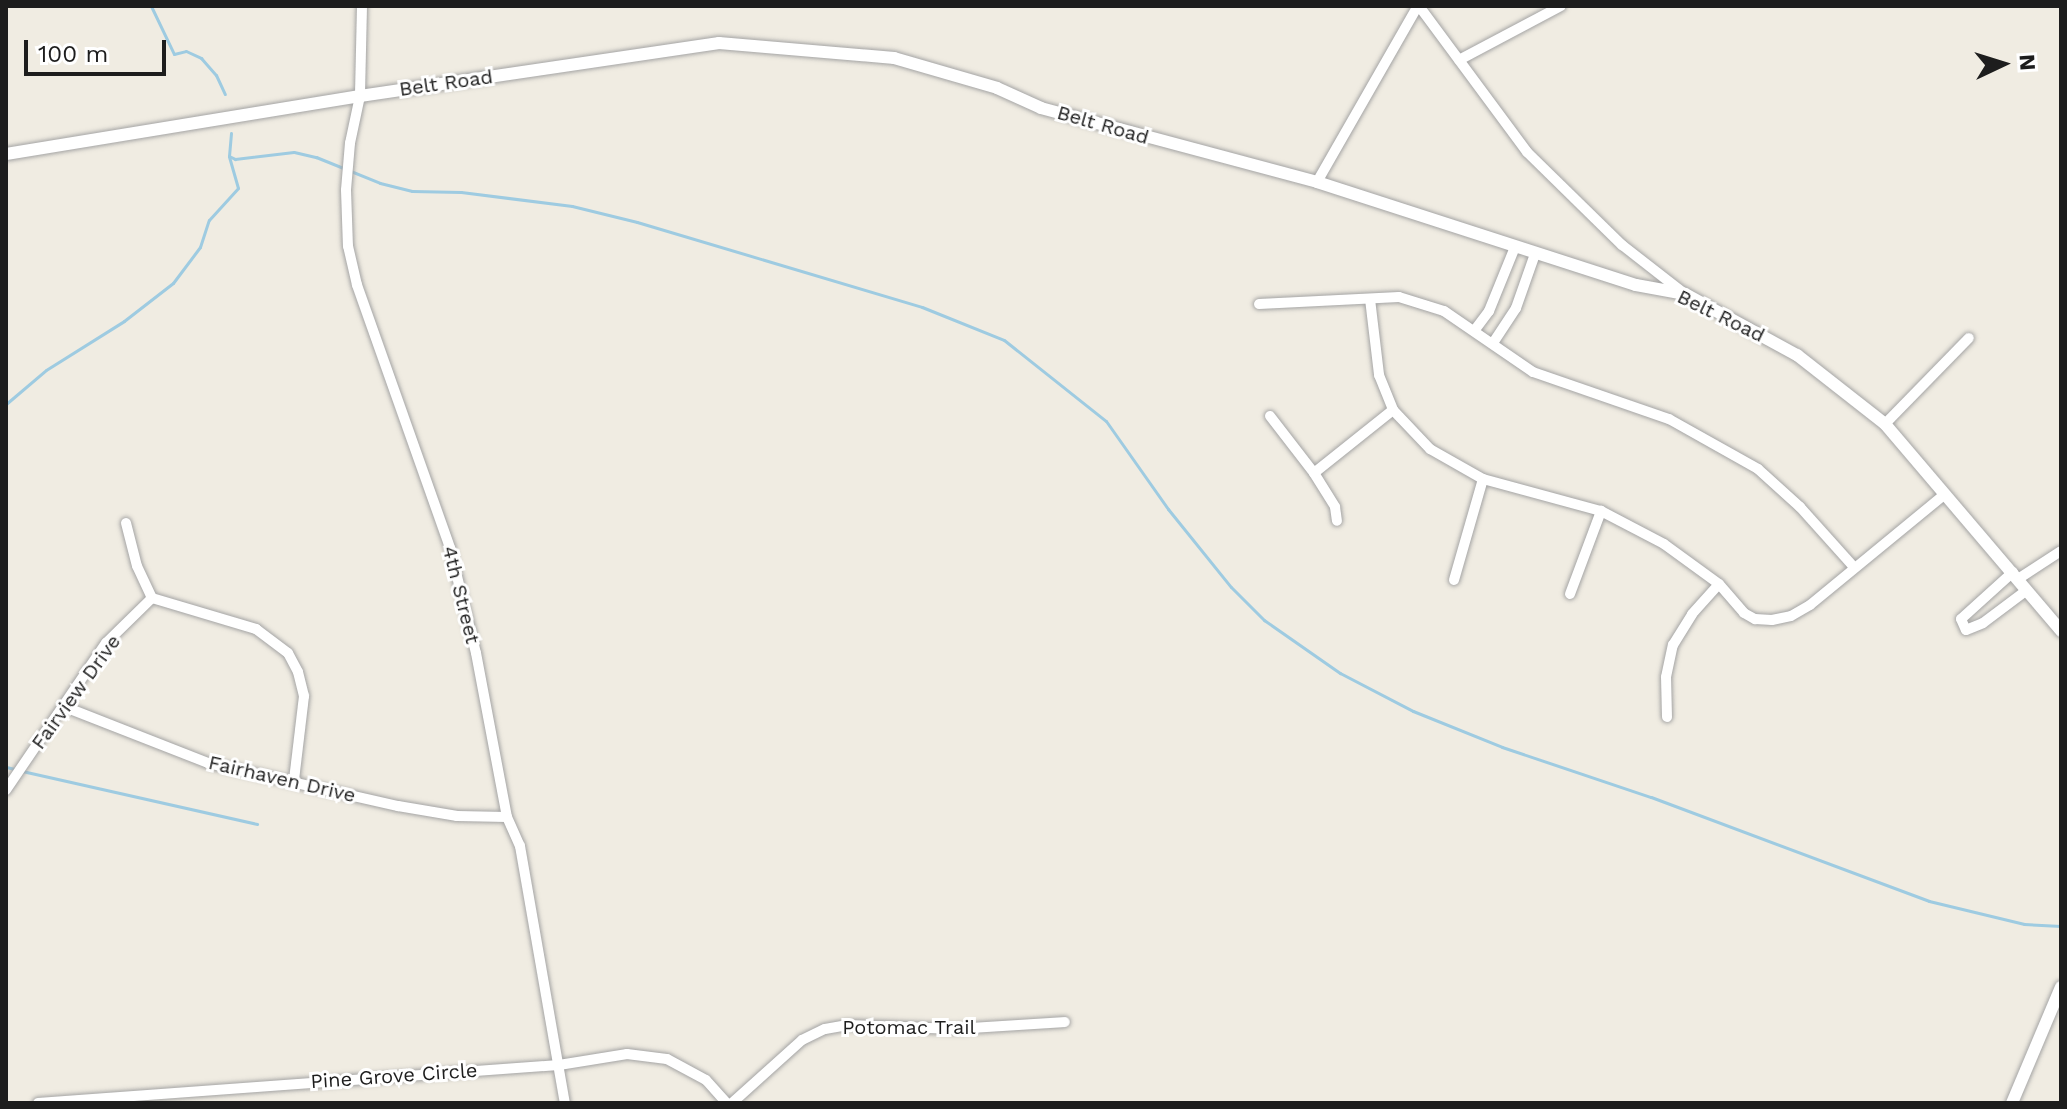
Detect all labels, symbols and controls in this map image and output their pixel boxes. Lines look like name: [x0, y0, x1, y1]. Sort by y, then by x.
scale bar: [28, 24, 170, 74]
north arrow: [1963, 24, 2043, 104]
text: 100 m: [38, 40, 108, 68]
text: N: [2014, 53, 2040, 71]
street label: Belt Road: [398, 65, 494, 101]
street label: Belt Road: [1054, 100, 1152, 150]
street label: Belt Road: [1673, 285, 1769, 347]
street label: 4th Street: [437, 544, 485, 646]
street label: Fairview Drive: [26, 630, 126, 754]
street label: Fairhaven Drive: [206, 750, 358, 808]
street label: Potomac Trail: [842, 1015, 976, 1039]
street label: Pine Grove Circle: [310, 1058, 478, 1094]

